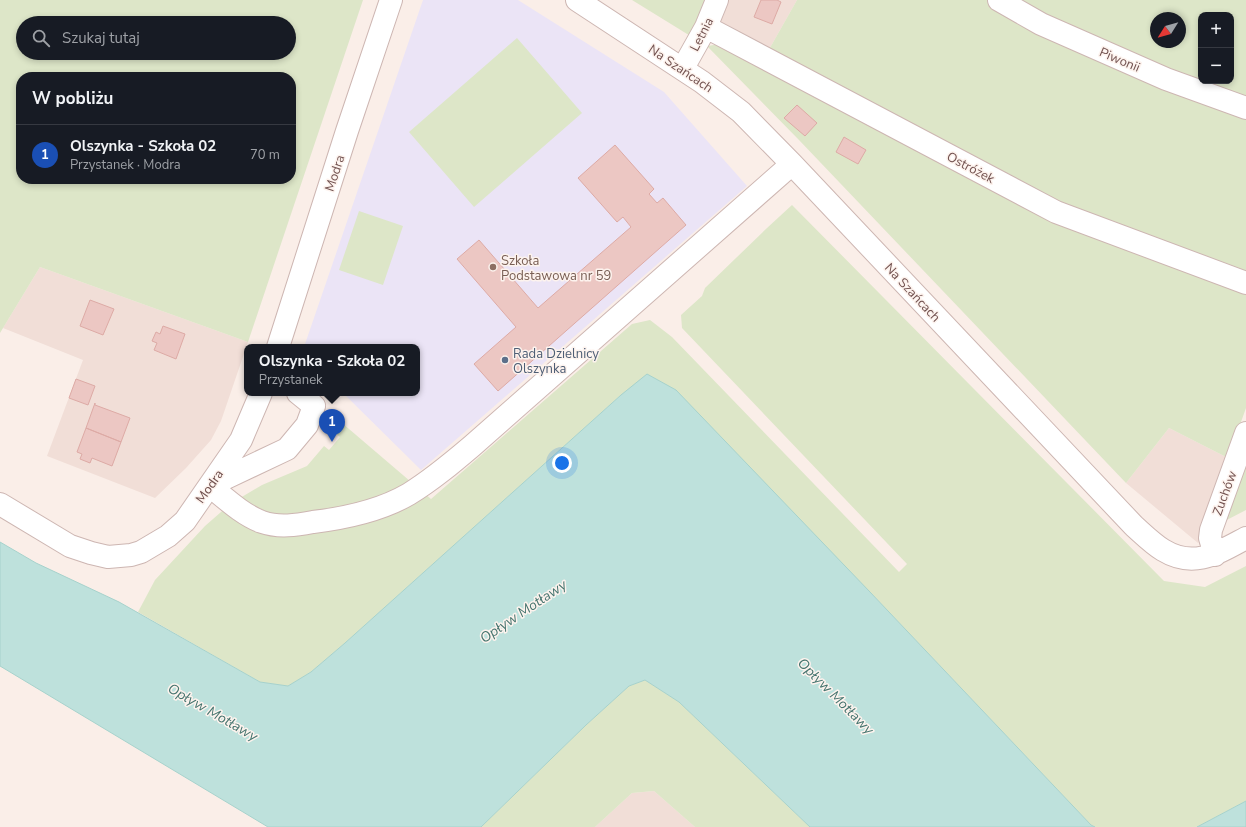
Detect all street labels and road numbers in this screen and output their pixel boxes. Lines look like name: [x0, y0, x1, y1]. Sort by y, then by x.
street label: Letnia: [686, 14, 718, 54]
street label: Na Szańcach: [645, 41, 716, 97]
street label: Piwonii: [1096, 43, 1143, 77]
street label: Ostróżek: [943, 148, 998, 188]
street label: Modra: [321, 153, 349, 194]
street label: Na Szańcach: [880, 259, 944, 326]
street label: Modra: [192, 466, 228, 507]
street label: Zuchów: [1209, 468, 1241, 518]

